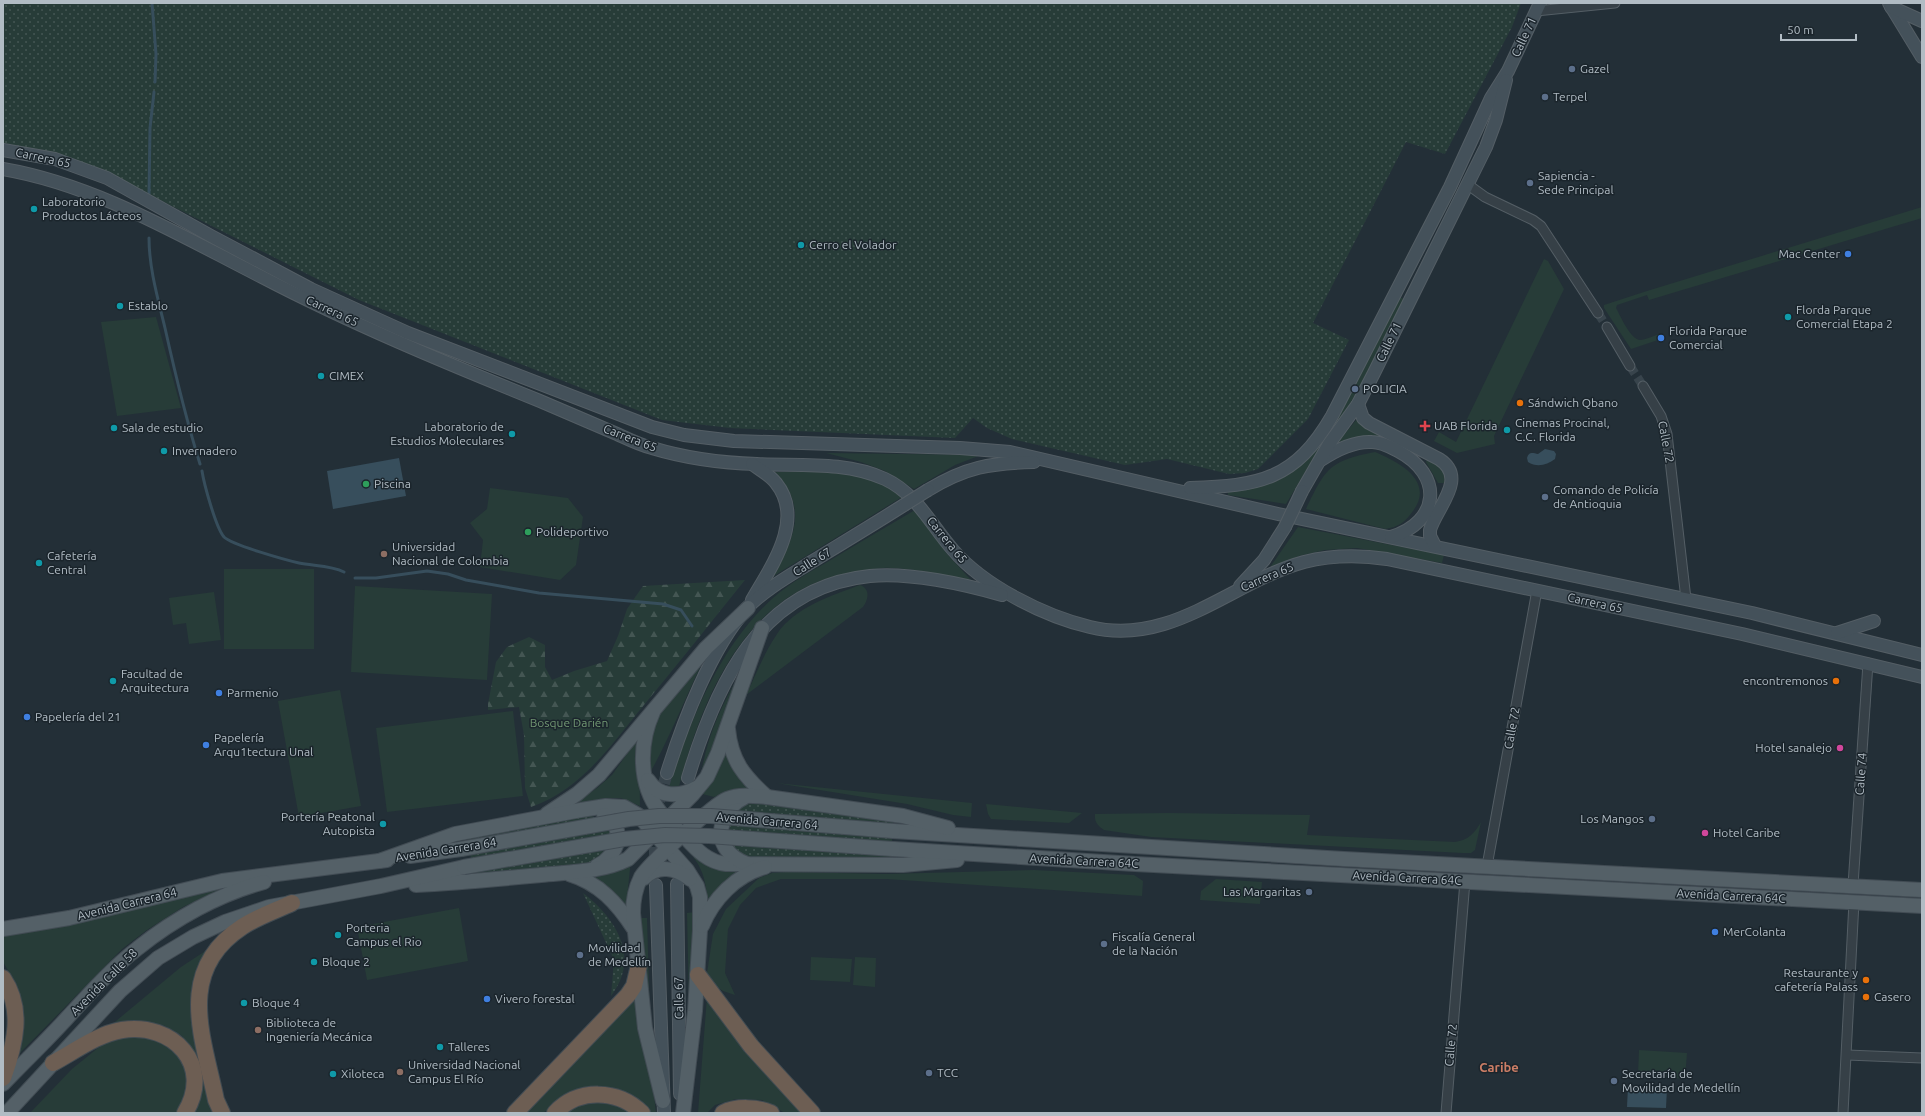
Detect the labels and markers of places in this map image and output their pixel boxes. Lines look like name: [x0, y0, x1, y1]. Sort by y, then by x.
place label: Gazel: [1580, 62, 1609, 75]
marker: Gazel: [1567, 64, 1577, 74]
place label: Terpel: [1553, 90, 1587, 103]
marker: Terpel: [1540, 92, 1550, 102]
place label: Sapiencia - Sede Principal: [1538, 169, 1614, 196]
marker: Sapiencia - Sede Principal: [1525, 178, 1535, 188]
place label: Laboratorio Productos Lácteos: [42, 195, 141, 222]
marker: Laboratorio Productos Lácteos: [29, 204, 39, 214]
place label: Cerro el Volador: [809, 238, 897, 251]
marker: Cerro el Volador: [796, 240, 806, 250]
place label: Mac Center: [1778, 247, 1840, 260]
marker: Mac Center: [1843, 249, 1853, 259]
place label: Establo: [128, 299, 168, 312]
marker: Establo: [115, 301, 125, 311]
place label: Florda Parque Comercial Etapa 2: [1796, 303, 1893, 330]
marker: Florda Parque Comercial Etapa 2: [1783, 312, 1793, 322]
place label: Florida Parque Comercial: [1669, 324, 1747, 351]
marker: Florida Parque Comercial: [1656, 333, 1666, 343]
place label: CIMEX: [329, 369, 365, 382]
marker: CIMEX: [316, 371, 326, 381]
place label: POLICIA: [1363, 382, 1407, 395]
marker: POLICIA: [1350, 384, 1360, 394]
place label: Sándwich Qbano: [1528, 396, 1618, 409]
marker: Sándwich Qbano: [1515, 398, 1525, 408]
place label: Cinemas Procinal, C.C. Florida: [1515, 416, 1610, 443]
place label: UAB Florida: [1434, 419, 1497, 432]
place label: Laboratorio de Estudios Moleculares: [390, 420, 504, 447]
marker: UAB Florida: [1419, 420, 1431, 432]
place label: Sala de estudio: [122, 421, 203, 434]
marker: Sala de estudio: [109, 423, 119, 433]
marker: Cinemas Procinal, C.C. Florida: [1502, 425, 1512, 435]
marker: Laboratorio de Estudios Moleculares: [507, 429, 517, 439]
place label: Invernadero: [172, 444, 237, 457]
marker: Invernadero: [159, 446, 169, 456]
place label: Piscina: [374, 477, 411, 490]
marker: Piscina: [361, 479, 371, 489]
place label: Comando de Policía de Antioquia: [1553, 483, 1659, 510]
marker: Comando de Policía de Antioquia: [1540, 492, 1550, 502]
place label: Polideportivo: [536, 525, 609, 538]
marker: Polideportivo: [523, 527, 533, 537]
place label: Universidad Nacional de Colombia: [392, 540, 509, 567]
place label: Cafetería Central: [47, 549, 97, 576]
marker: Universidad Nacional de Colombia: [379, 549, 389, 559]
marker: Cafetería Central: [34, 558, 44, 568]
place label: Facultad de Arquitectura: [121, 667, 189, 694]
place label: encontremonos: [1743, 674, 1828, 687]
marker: Facultad de Arquitectura: [108, 676, 118, 686]
marker: encontremonos: [1831, 676, 1841, 686]
place label: Parmenio: [227, 686, 279, 699]
marker: Parmenio: [214, 688, 224, 698]
place label: Papelería del 21: [35, 710, 121, 723]
marker: Papelería del 21: [22, 712, 32, 722]
place label: Papelería Arqu1tectura Unal: [214, 731, 313, 758]
marker: Papelería Arqu1tectura Unal: [201, 740, 211, 750]
place label: Hotel sanalejo: [1755, 741, 1832, 754]
marker: Hotel sanalejo: [1835, 743, 1845, 753]
place label: Portería Peatonal Autopista: [281, 810, 375, 837]
place label: Los Mangos: [1580, 812, 1644, 825]
marker: Los Mangos: [1647, 814, 1657, 824]
marker: Portería Peatonal Autopista: [378, 819, 388, 829]
place label: Hotel Caribe: [1713, 826, 1780, 839]
marker: Hotel Caribe: [1700, 828, 1710, 838]
place label: Las Margaritas: [1223, 885, 1301, 898]
marker: Las Margaritas: [1304, 887, 1314, 897]
place label: Porteria Campus el Rio: [346, 921, 422, 948]
place label: MerColanta: [1723, 925, 1786, 938]
marker: MerColanta: [1710, 927, 1720, 937]
marker: Porteria Campus el Rio: [333, 930, 343, 940]
place label: Fiscalía General de la Nación: [1112, 930, 1195, 957]
marker: Fiscalía General de la Nación: [1099, 939, 1109, 949]
place label: Movilidad de Medellín: [588, 941, 651, 968]
marker: Movilidad de Medellín: [575, 950, 585, 960]
place label: Bloque 2: [322, 955, 370, 968]
marker: Bloque 2: [309, 957, 319, 967]
place label: Restaurante y cafetería Palass: [1774, 966, 1858, 993]
marker: Restaurante y cafetería Palass: [1861, 975, 1871, 985]
place label: Casero: [1874, 990, 1911, 1003]
place label: Vivero forestal: [495, 992, 575, 1005]
marker: Casero: [1861, 992, 1871, 1002]
marker: Vivero forestal: [482, 994, 492, 1004]
place label: Bloque 4: [252, 996, 300, 1009]
marker: Bloque 4: [239, 998, 249, 1008]
place label: Biblioteca de Ingeniería Mecánica: [266, 1016, 372, 1043]
marker: Biblioteca de Ingeniería Mecánica: [253, 1025, 263, 1035]
place label: Talleres: [448, 1040, 490, 1053]
marker: Talleres: [435, 1042, 445, 1052]
place label: Universidad Nacional Campus El Río: [408, 1058, 520, 1085]
place label: TCC: [937, 1066, 959, 1079]
place label: Xiloteca: [341, 1067, 385, 1080]
marker: Universidad Nacional Campus El Río: [395, 1067, 405, 1077]
place label: Secretaría de Movilidad de Medellín: [1622, 1067, 1740, 1094]
marker: TCC: [924, 1068, 934, 1078]
marker: Xiloteca: [328, 1069, 338, 1079]
marker: Secretaría de Movilidad de Medellín: [1609, 1076, 1619, 1086]

